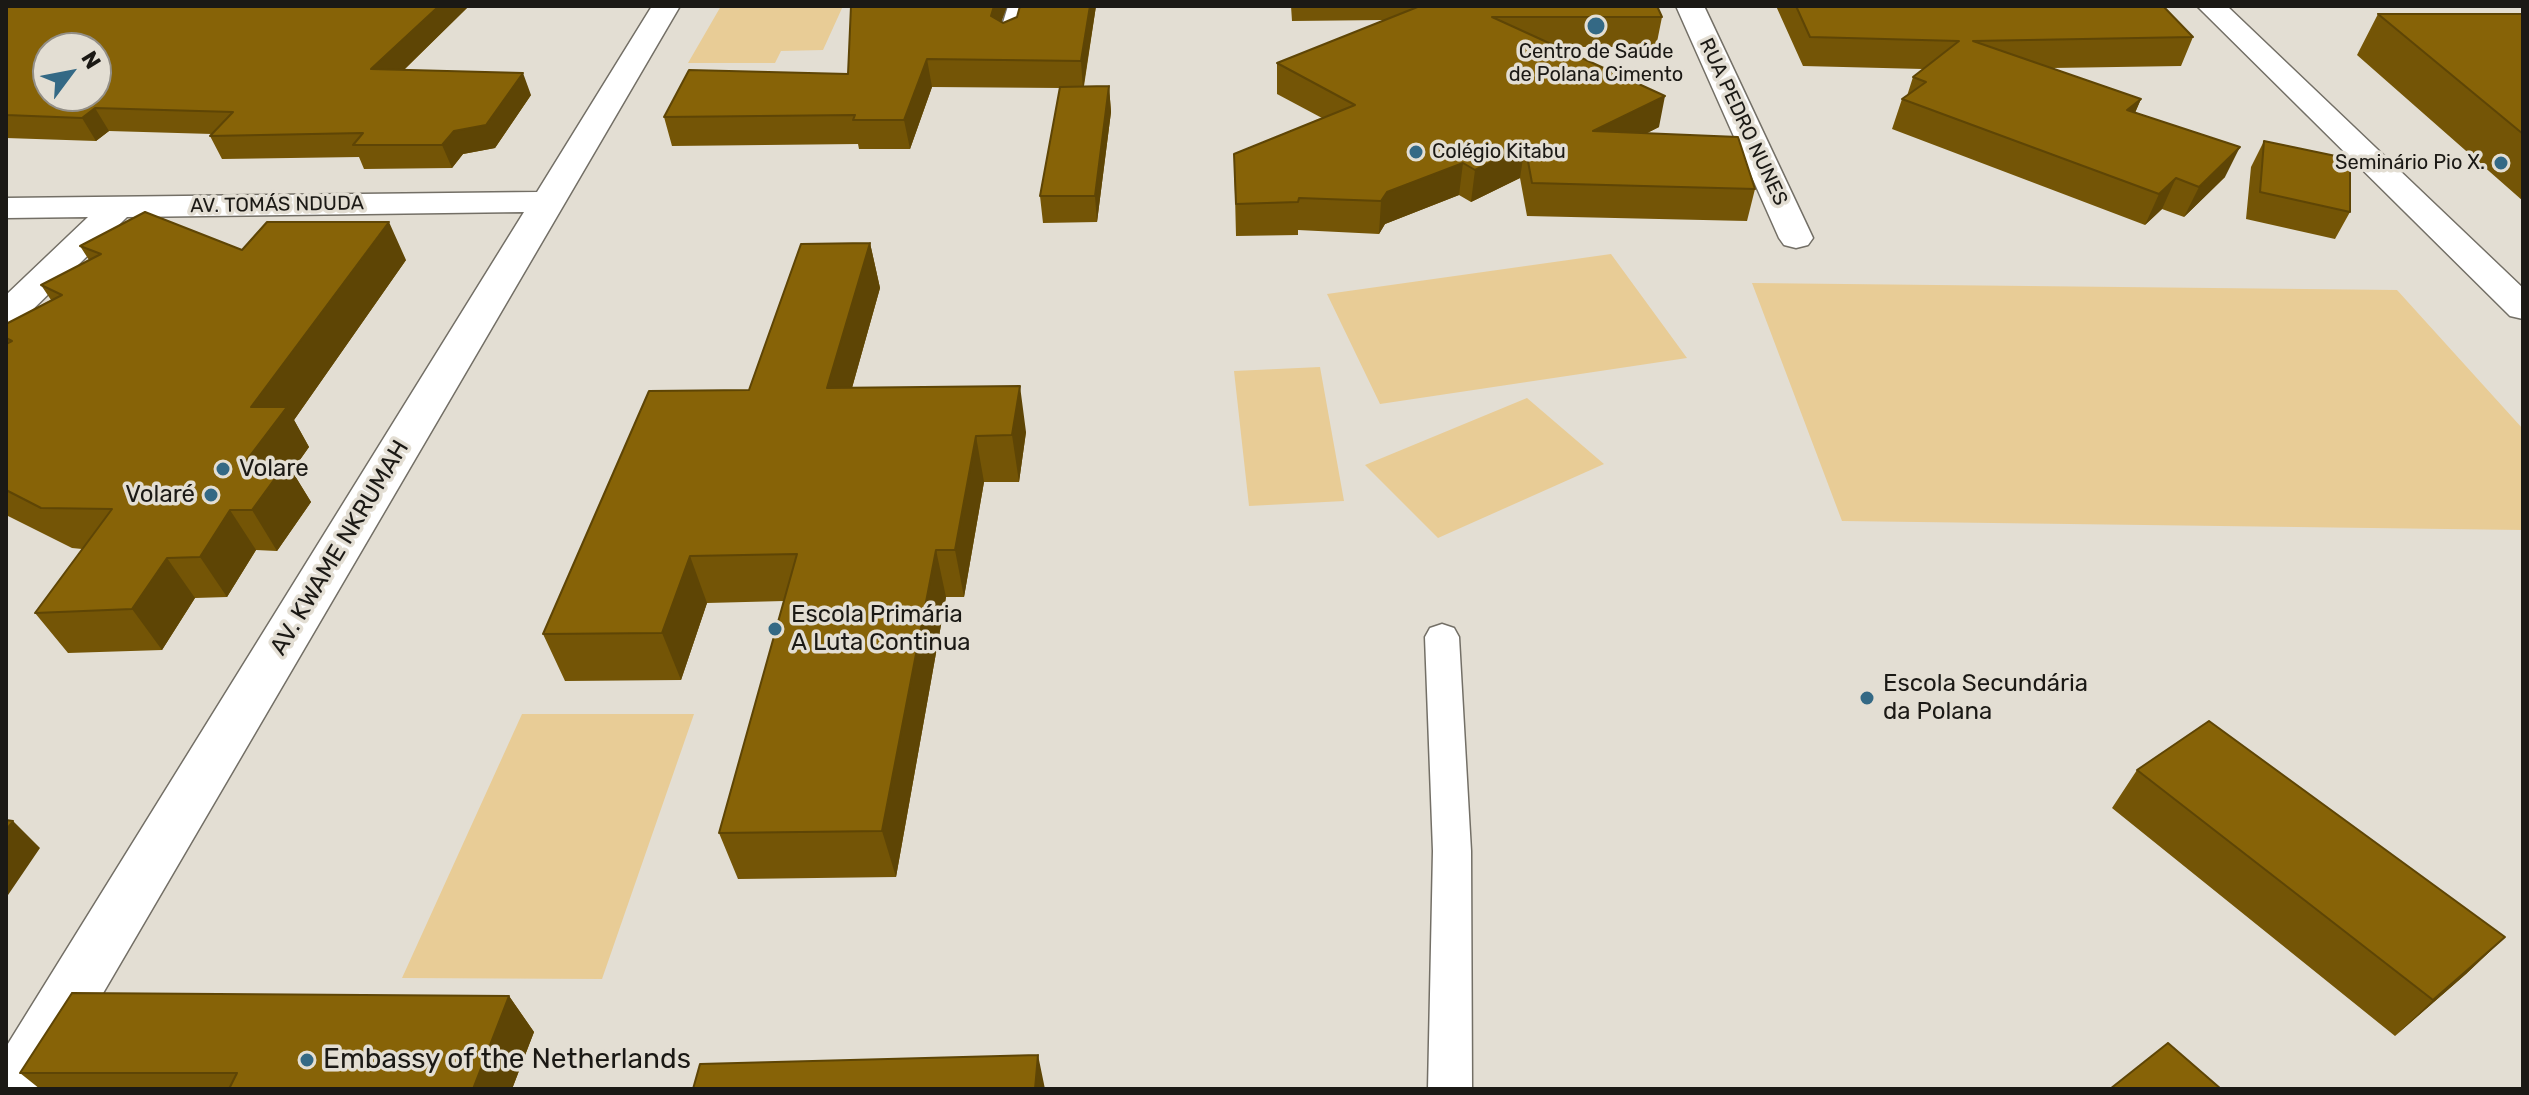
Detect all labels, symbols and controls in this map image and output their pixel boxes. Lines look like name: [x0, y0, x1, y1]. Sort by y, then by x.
marker: Centro de Saúde de Polana Cimento: [1585, 15, 1607, 37]
north arrow: [32, 32, 112, 112]
street label: RUA PEDRO NUNES: [1694, 35, 1792, 209]
place label: Centro de Saúde de Polana Cimento: [1509, 40, 1683, 87]
text: N: [75, 46, 107, 74]
place label: Colégio Kitabu: [1432, 140, 1566, 164]
marker: Colégio Kitabu: [1407, 143, 1425, 161]
place label: Seminário Pio X.: [2335, 151, 2485, 175]
marker: Seminário Pio X.: [2492, 154, 2510, 172]
street label: AV. TOMÁS NDUDA: [190, 191, 364, 219]
street label: AV. KWAME NKRUMAH: [264, 435, 416, 661]
place label: Volare: [239, 455, 309, 483]
marker: Volare: [214, 460, 232, 478]
place label: Volaré: [125, 481, 195, 509]
marker: Volaré: [202, 486, 220, 504]
place label: Escola Primária A Luta Continua: [791, 601, 971, 657]
marker: Escola Primária A Luta Continua: [766, 620, 784, 638]
place label: Escola Secundária da Polana: [1883, 670, 2088, 726]
marker: Escola Secundária da Polana: [1858, 689, 1876, 707]
place label: Embassy of the Netherlands: [323, 1043, 691, 1077]
marker: Embassy of the Netherlands: [298, 1051, 316, 1069]

